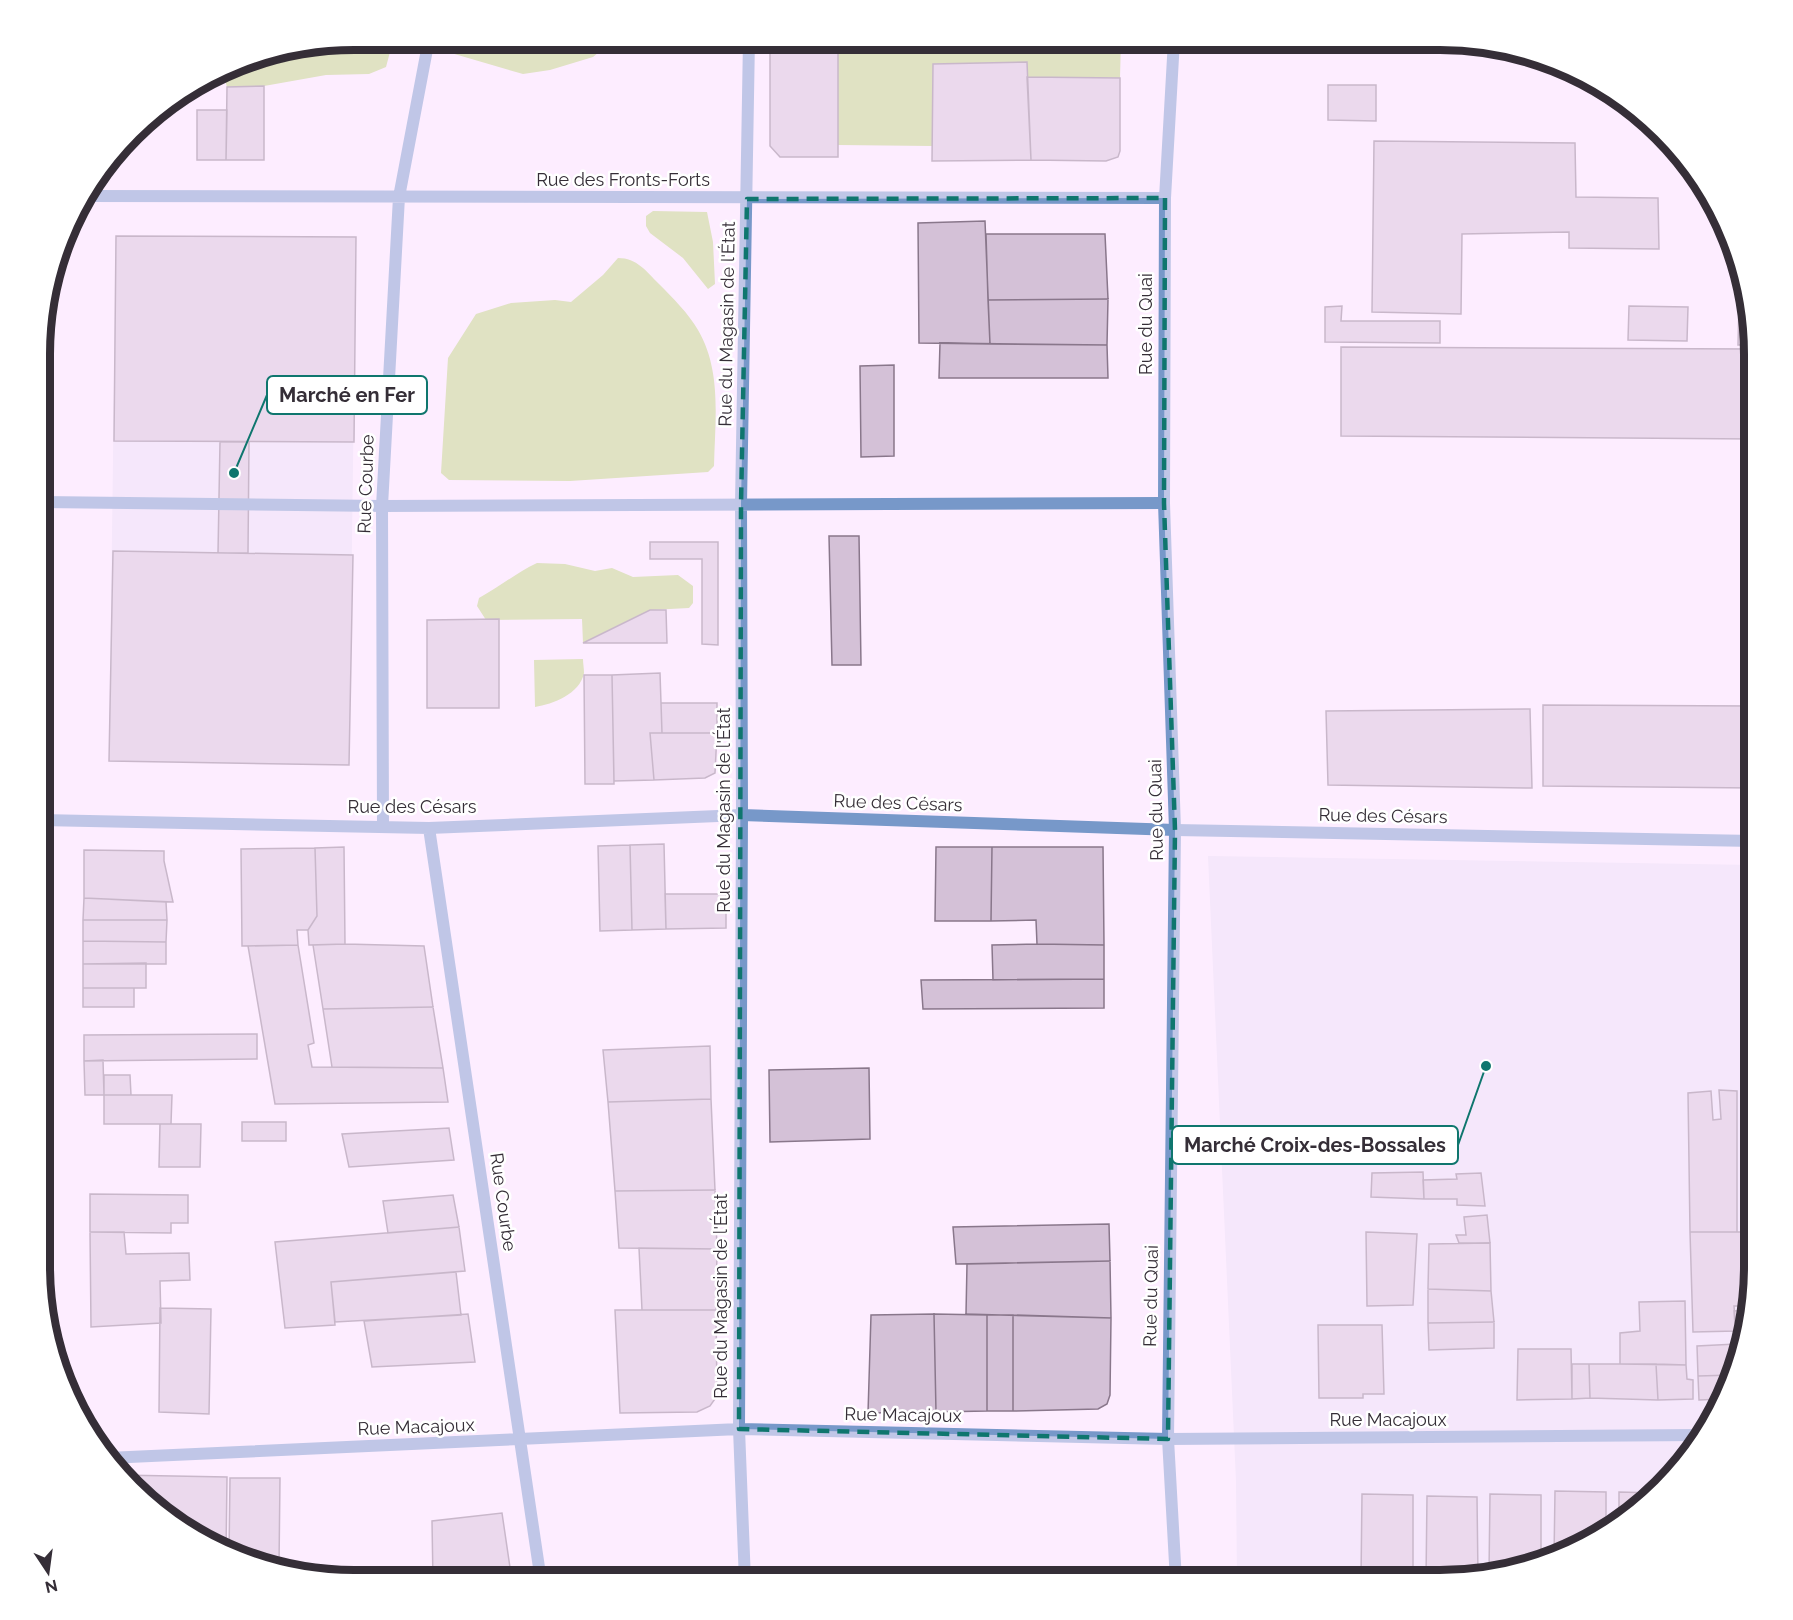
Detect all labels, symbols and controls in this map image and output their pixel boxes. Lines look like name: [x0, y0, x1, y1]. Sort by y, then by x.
street label: Rue des Fronts-Forts: [536, 169, 710, 190]
street label: Rue du Magasin de l'État: [713, 221, 739, 427]
street label: Rue du Quai: [1135, 273, 1156, 375]
callout: Marché en Fer: [267, 376, 427, 414]
text: Marché en Fer: [279, 383, 415, 407]
street label: Rue Courbe: [353, 434, 378, 534]
street label: Rue du Magasin de l'État: [712, 707, 734, 913]
street label: Rue du Quai: [1144, 759, 1167, 861]
street label: Rue des Césars: [833, 790, 963, 815]
street label: Rue des Césars: [348, 796, 477, 817]
street label: Rue des Césars: [1318, 804, 1448, 827]
callout: Marché Croix-des-Bossales: [1172, 1126, 1458, 1164]
text: Marché Croix-des-Bossales: [1184, 1133, 1446, 1157]
street label: Rue Courbe: [486, 1151, 521, 1253]
street label: Rue du Magasin de l'État: [709, 1193, 731, 1399]
street label: Rue du Quai: [1139, 1245, 1162, 1347]
street label: Rue Macajoux: [844, 1403, 962, 1426]
street label: Rue Macajoux: [1329, 1409, 1447, 1430]
street label: Rue Macajoux: [357, 1414, 475, 1439]
north arrow: [18, 1542, 78, 1602]
text: N: [43, 1575, 59, 1597]

